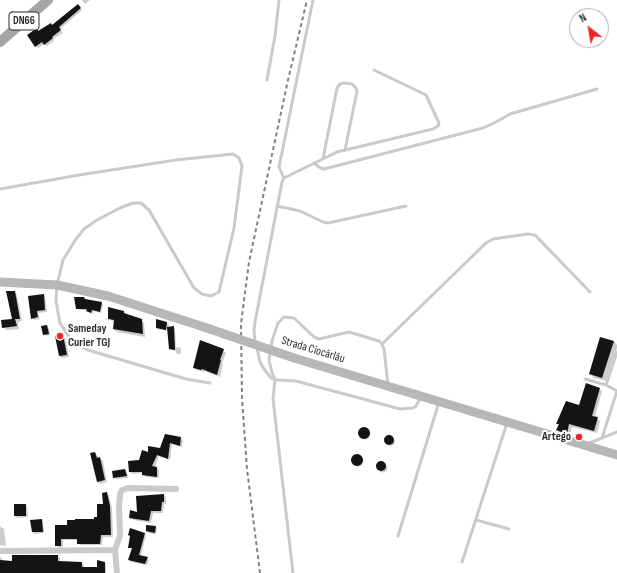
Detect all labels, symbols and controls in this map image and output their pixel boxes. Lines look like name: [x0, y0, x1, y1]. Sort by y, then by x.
north arrow: [569, 8, 609, 48]
text: N: [577, 11, 589, 25]
road number: DN66: [9, 12, 39, 30]
place label: Sameday Curier TGJ: [68, 322, 110, 350]
marker: Sameday Curier TGJ: [55, 331, 65, 341]
street label: Strada Ciocârlău: [279, 333, 347, 367]
place label: Artego: [542, 430, 571, 444]
marker: Artego: [574, 432, 584, 442]

